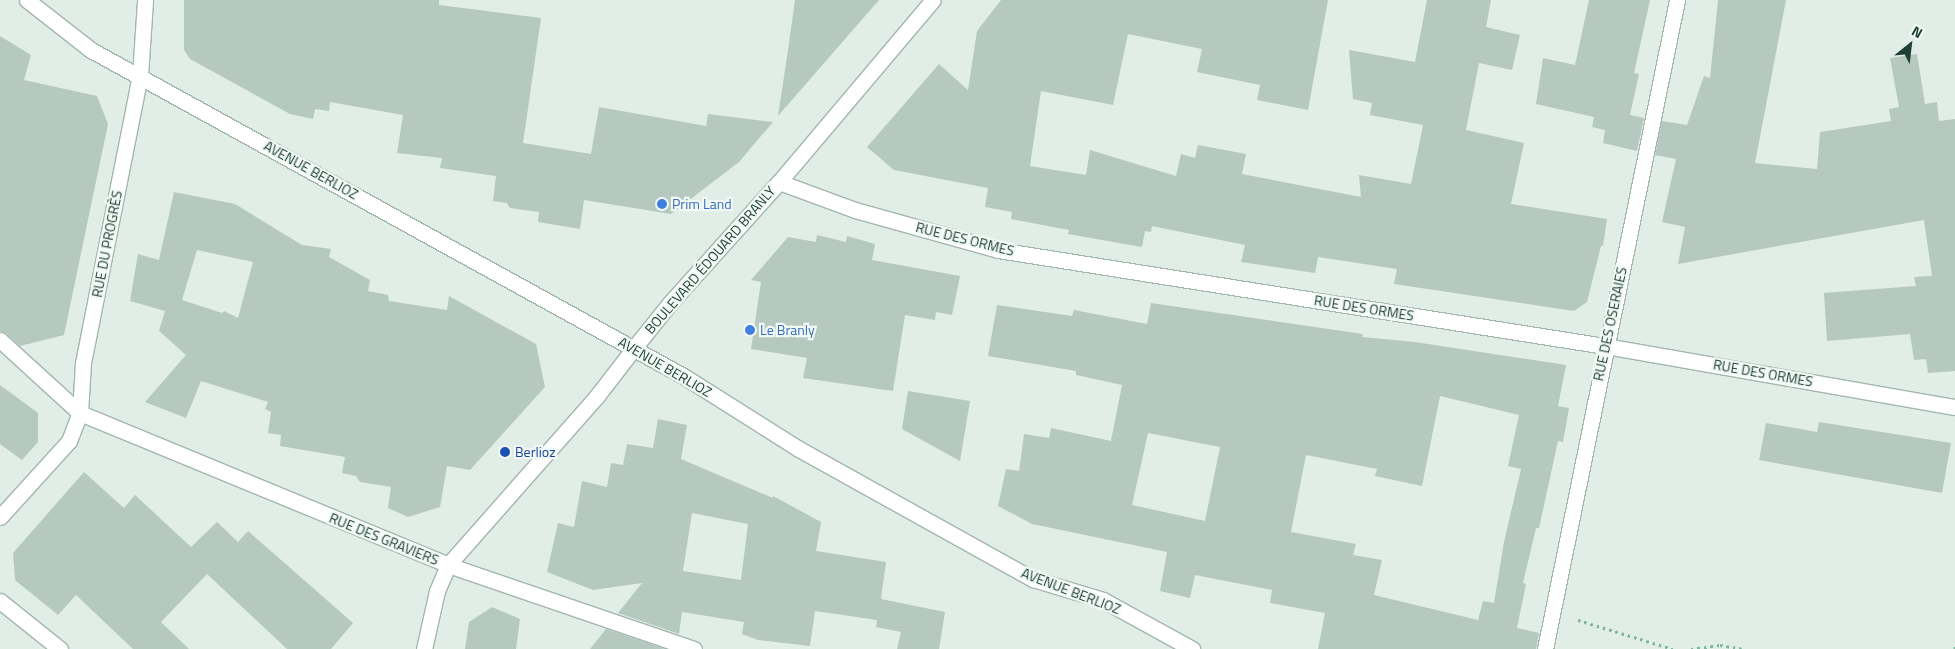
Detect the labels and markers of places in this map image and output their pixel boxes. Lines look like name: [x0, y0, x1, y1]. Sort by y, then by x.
place label: Prim Land: [672, 196, 732, 212]
marker: Prim Land: [656, 198, 668, 210]
place label: Le Branly: [760, 322, 815, 338]
marker: Le Branly: [744, 324, 756, 336]
place label: Berlioz: [515, 444, 556, 460]
marker: Berlioz: [499, 446, 511, 458]

